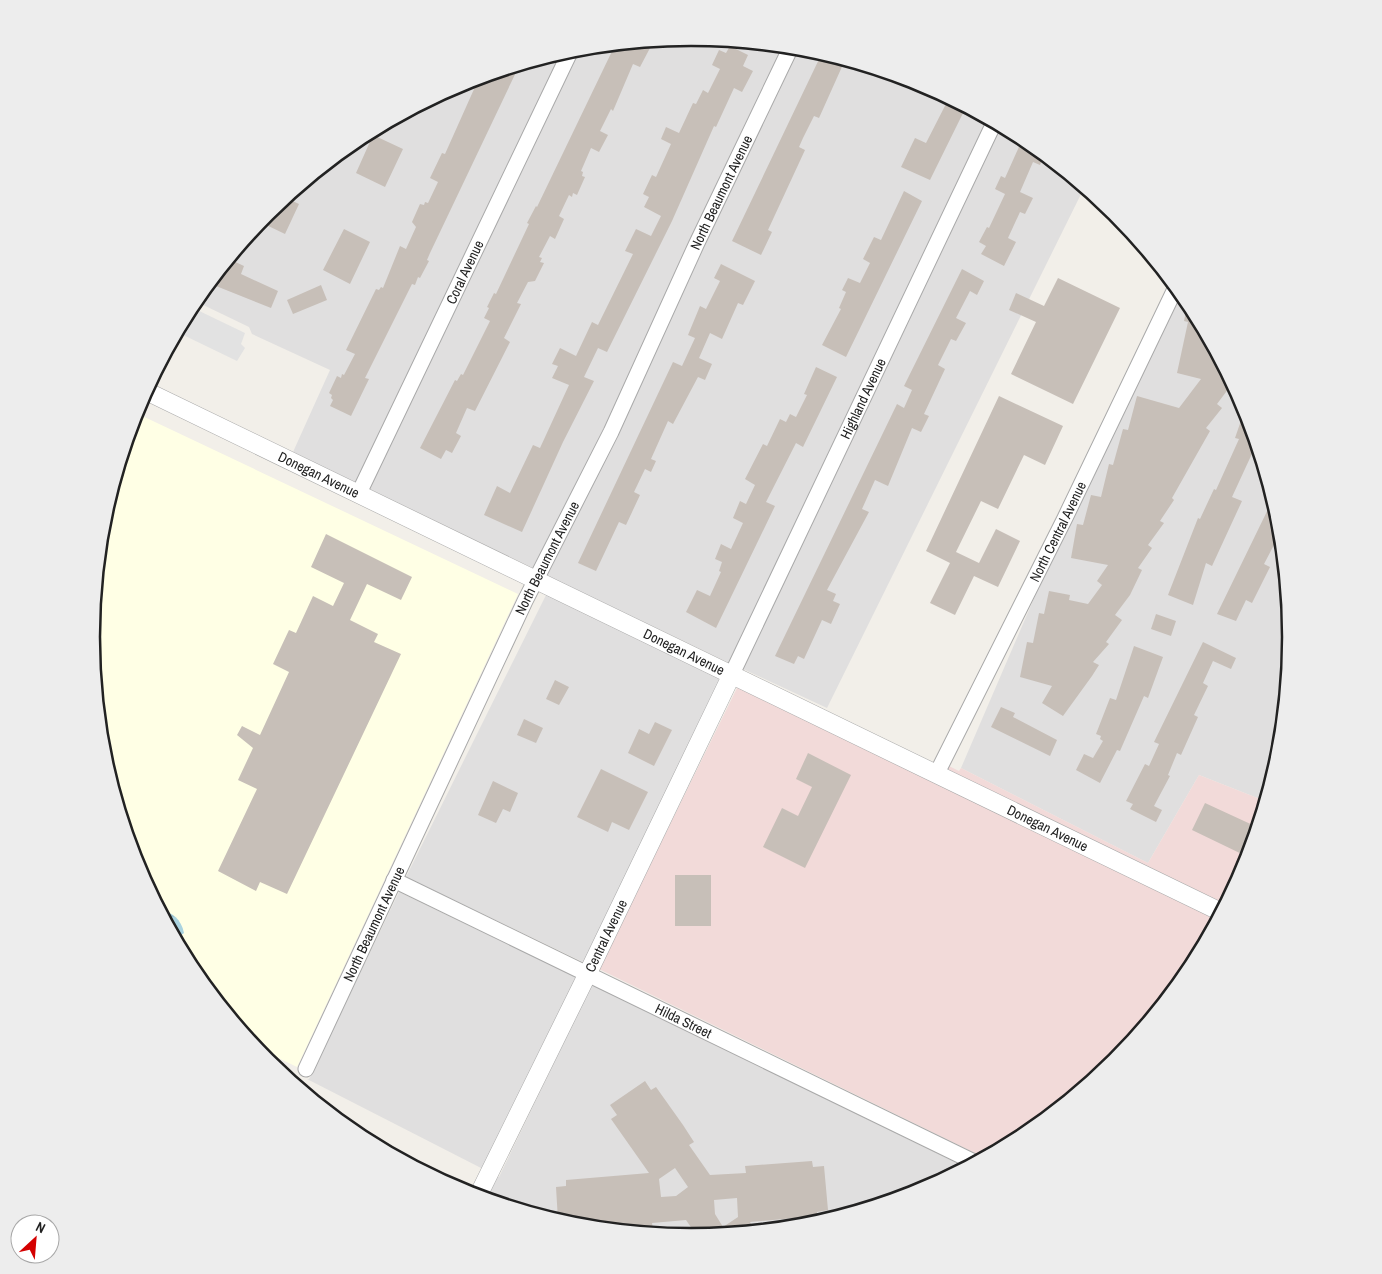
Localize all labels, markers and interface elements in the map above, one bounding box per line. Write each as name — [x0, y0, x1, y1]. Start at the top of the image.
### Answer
street label: North Beaumont Avenue — [686, 132, 756, 253]
street label: Coral Avenue — [442, 237, 488, 307]
street label: Highland Avenue — [836, 355, 890, 442]
street label: Donegan Avenue — [275, 447, 362, 502]
street label: North Central Avenue — [1025, 478, 1090, 585]
street label: North Beaumont Avenue — [511, 498, 583, 618]
street label: Donegan Avenue — [641, 625, 728, 679]
street label: Donegan Avenue — [1004, 801, 1091, 855]
street label: North Beaumont Avenue — [339, 864, 408, 985]
street label: Central Avenue — [581, 897, 631, 975]
street label: Hilda Street — [652, 999, 715, 1042]
north arrow — [10, 1214, 60, 1264]
text: N — [33, 1217, 48, 1237]

